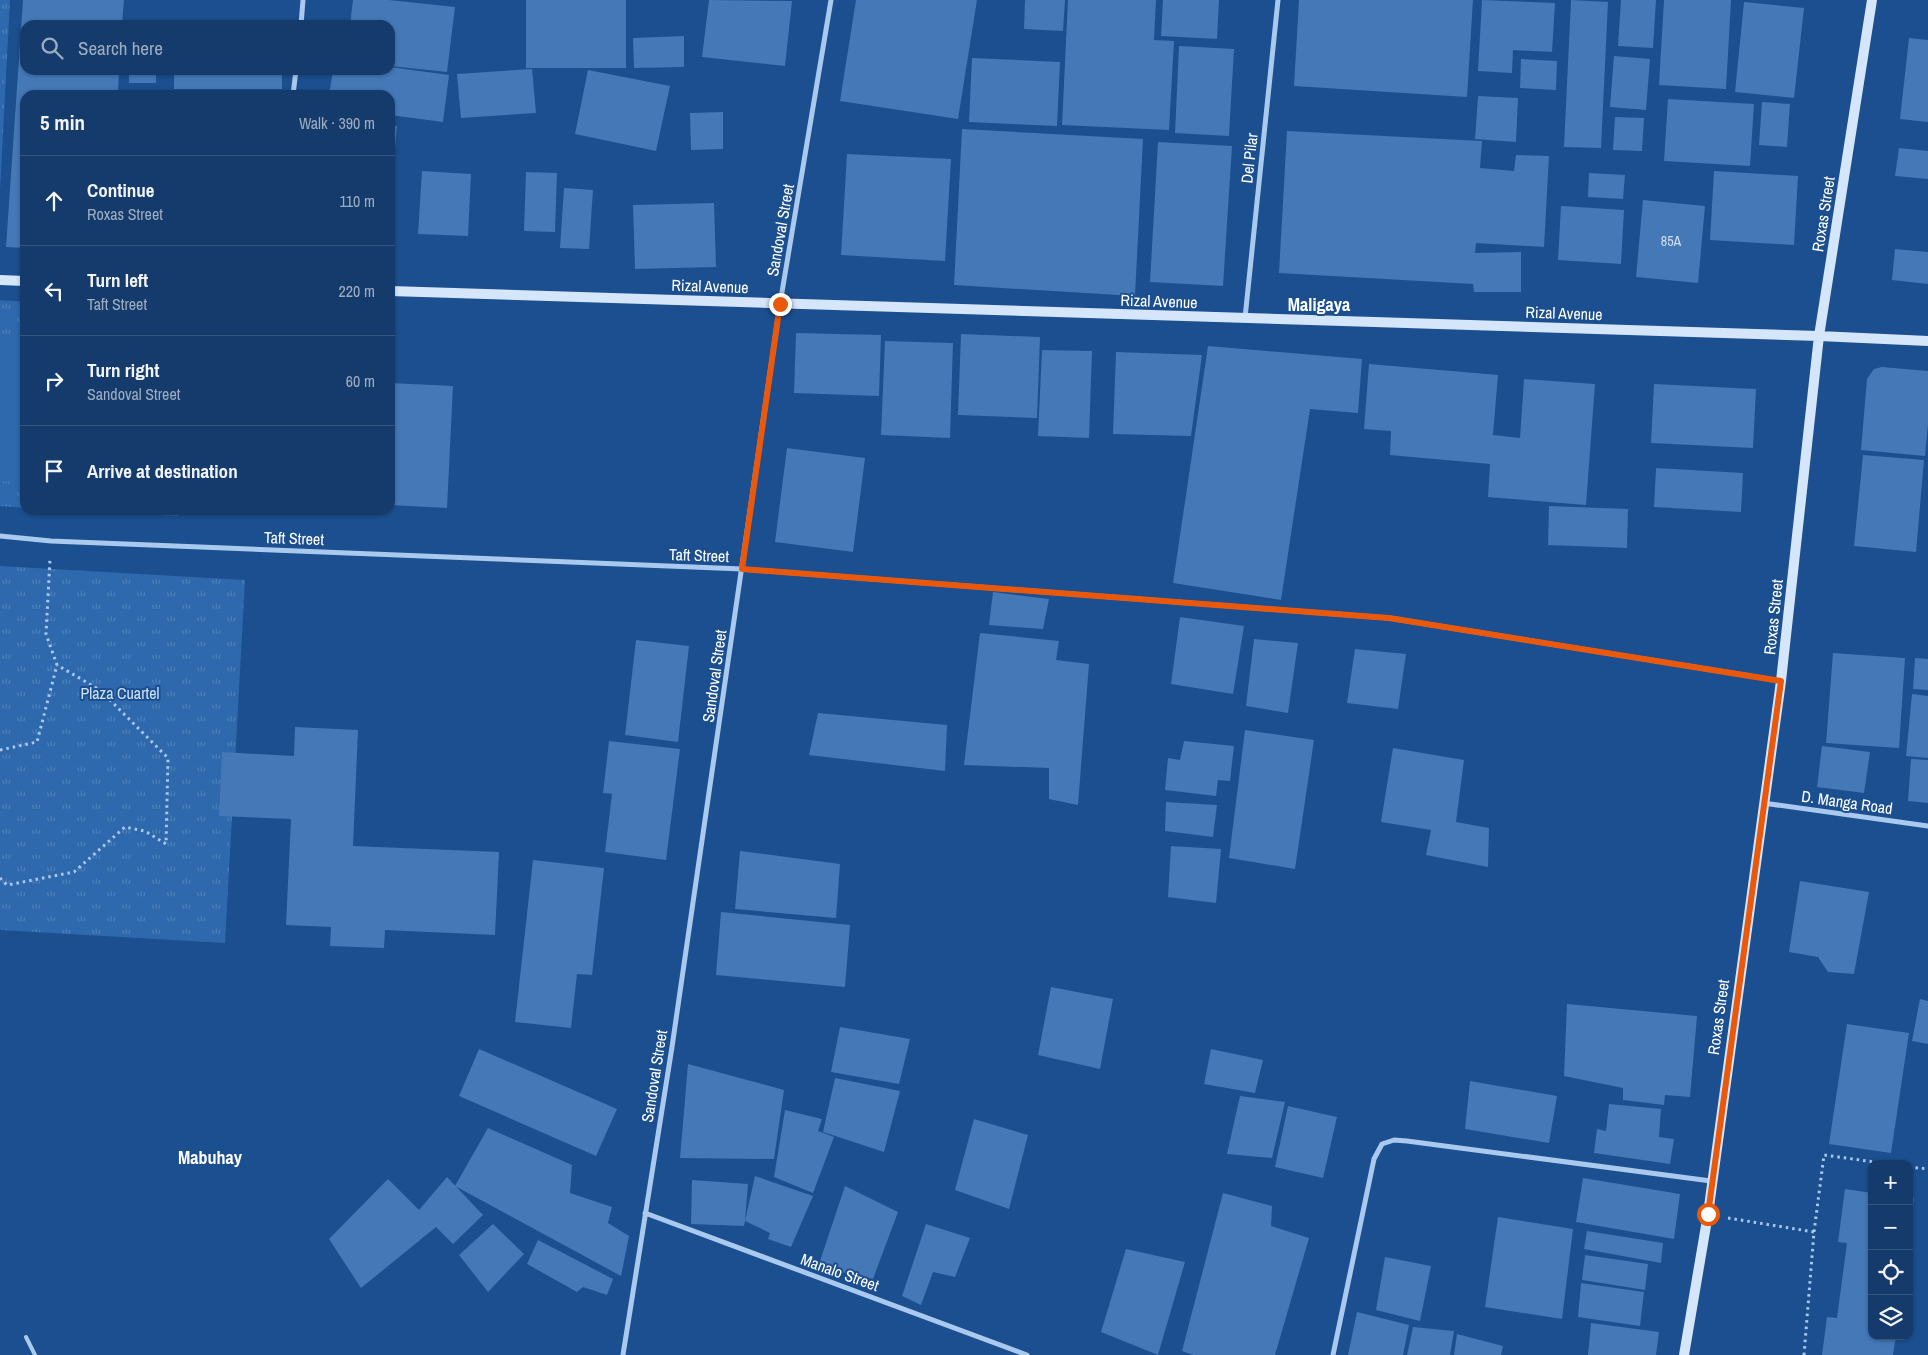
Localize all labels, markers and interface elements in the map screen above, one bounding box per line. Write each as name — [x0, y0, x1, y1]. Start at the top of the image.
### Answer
search box — [20, 20, 395, 75]
icon: search — [38, 34, 66, 62]
text: Search here — [78, 35, 163, 61]
text: 5 min — [40, 108, 85, 137]
text: Walk · 390 m — [299, 112, 375, 134]
street label: Del Pilar — [1235, 131, 1263, 184]
street label: Roxas Street — [1806, 174, 1840, 253]
text: Continue — [87, 177, 155, 203]
street label: Sandoval Street — [761, 182, 799, 278]
icon: ahead — [40, 187, 68, 215]
text: 110 m — [339, 190, 375, 212]
text: Roxas Street — [87, 203, 163, 225]
house number: 85A — [1661, 232, 1682, 250]
text: Turn left — [87, 267, 148, 293]
street label: Rizal Avenue — [671, 274, 749, 298]
icon: left — [40, 277, 68, 305]
text: 220 m — [339, 280, 375, 302]
street label: Rizal Avenue — [1120, 289, 1198, 313]
district label: Maligaya — [1288, 292, 1351, 317]
text: Taft Street — [87, 293, 147, 315]
route end — [769, 293, 792, 316]
street label: Rizal Avenue — [1525, 301, 1603, 325]
text: Turn right — [87, 357, 159, 383]
icon: right — [40, 367, 68, 395]
text: 60 m — [346, 370, 375, 392]
text: Sandoval Street — [87, 383, 180, 405]
icon: arrive — [40, 457, 68, 485]
text: Arrive at destination — [87, 458, 238, 484]
street label: Taft Street — [264, 526, 325, 550]
street label: Taft Street — [669, 543, 730, 567]
street label: Roxas Street — [1758, 578, 1788, 656]
street label: Sandoval Street — [697, 628, 731, 724]
park label: Plaza Cuartel — [81, 682, 159, 704]
street label: D. Manga Road — [1800, 785, 1894, 819]
street label: Roxas Street — [1702, 978, 1734, 1056]
street label: Sandoval Street — [636, 1028, 672, 1124]
district label: Mabuhay — [178, 1145, 243, 1170]
map controls — [1868, 1160, 1913, 1340]
button: + — [1868, 1160, 1913, 1205]
route start — [1697, 1203, 1720, 1226]
button: − — [1868, 1205, 1913, 1250]
street label: Manalo Street — [798, 1248, 882, 1296]
button: locate — [1868, 1250, 1913, 1295]
button: layers — [1868, 1295, 1913, 1340]

